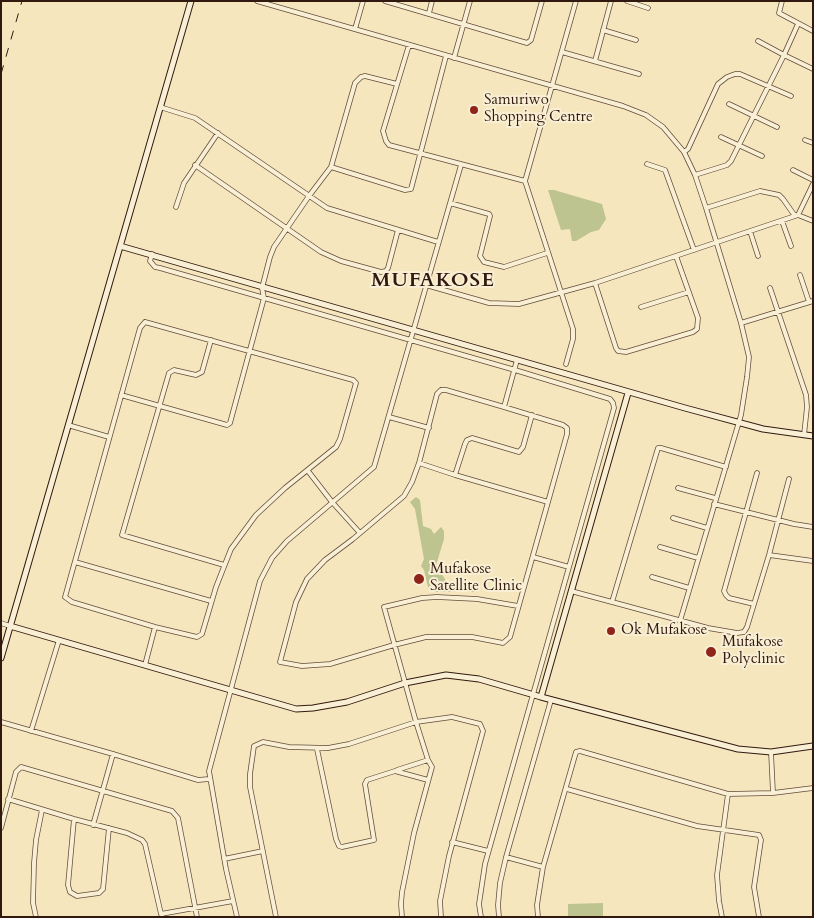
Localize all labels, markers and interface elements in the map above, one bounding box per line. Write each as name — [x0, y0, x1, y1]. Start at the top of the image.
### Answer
place label: Samuriwo Shopping Centre — [484, 92, 593, 127]
marker: Samuriwo Shopping Centre — [468, 104, 480, 116]
district label: MUFAKOSE — [370, 269, 496, 293]
place label: Mufakose Satellite Clinic — [430, 561, 522, 596]
marker: Mufakose Satellite Clinic — [412, 572, 426, 586]
place label: Ok Mufakose — [621, 622, 707, 640]
marker: Ok Mufakose — [605, 625, 617, 637]
place label: Mufakose Polyclinic — [722, 634, 785, 669]
marker: Mufakose Polyclinic — [704, 645, 718, 659]

